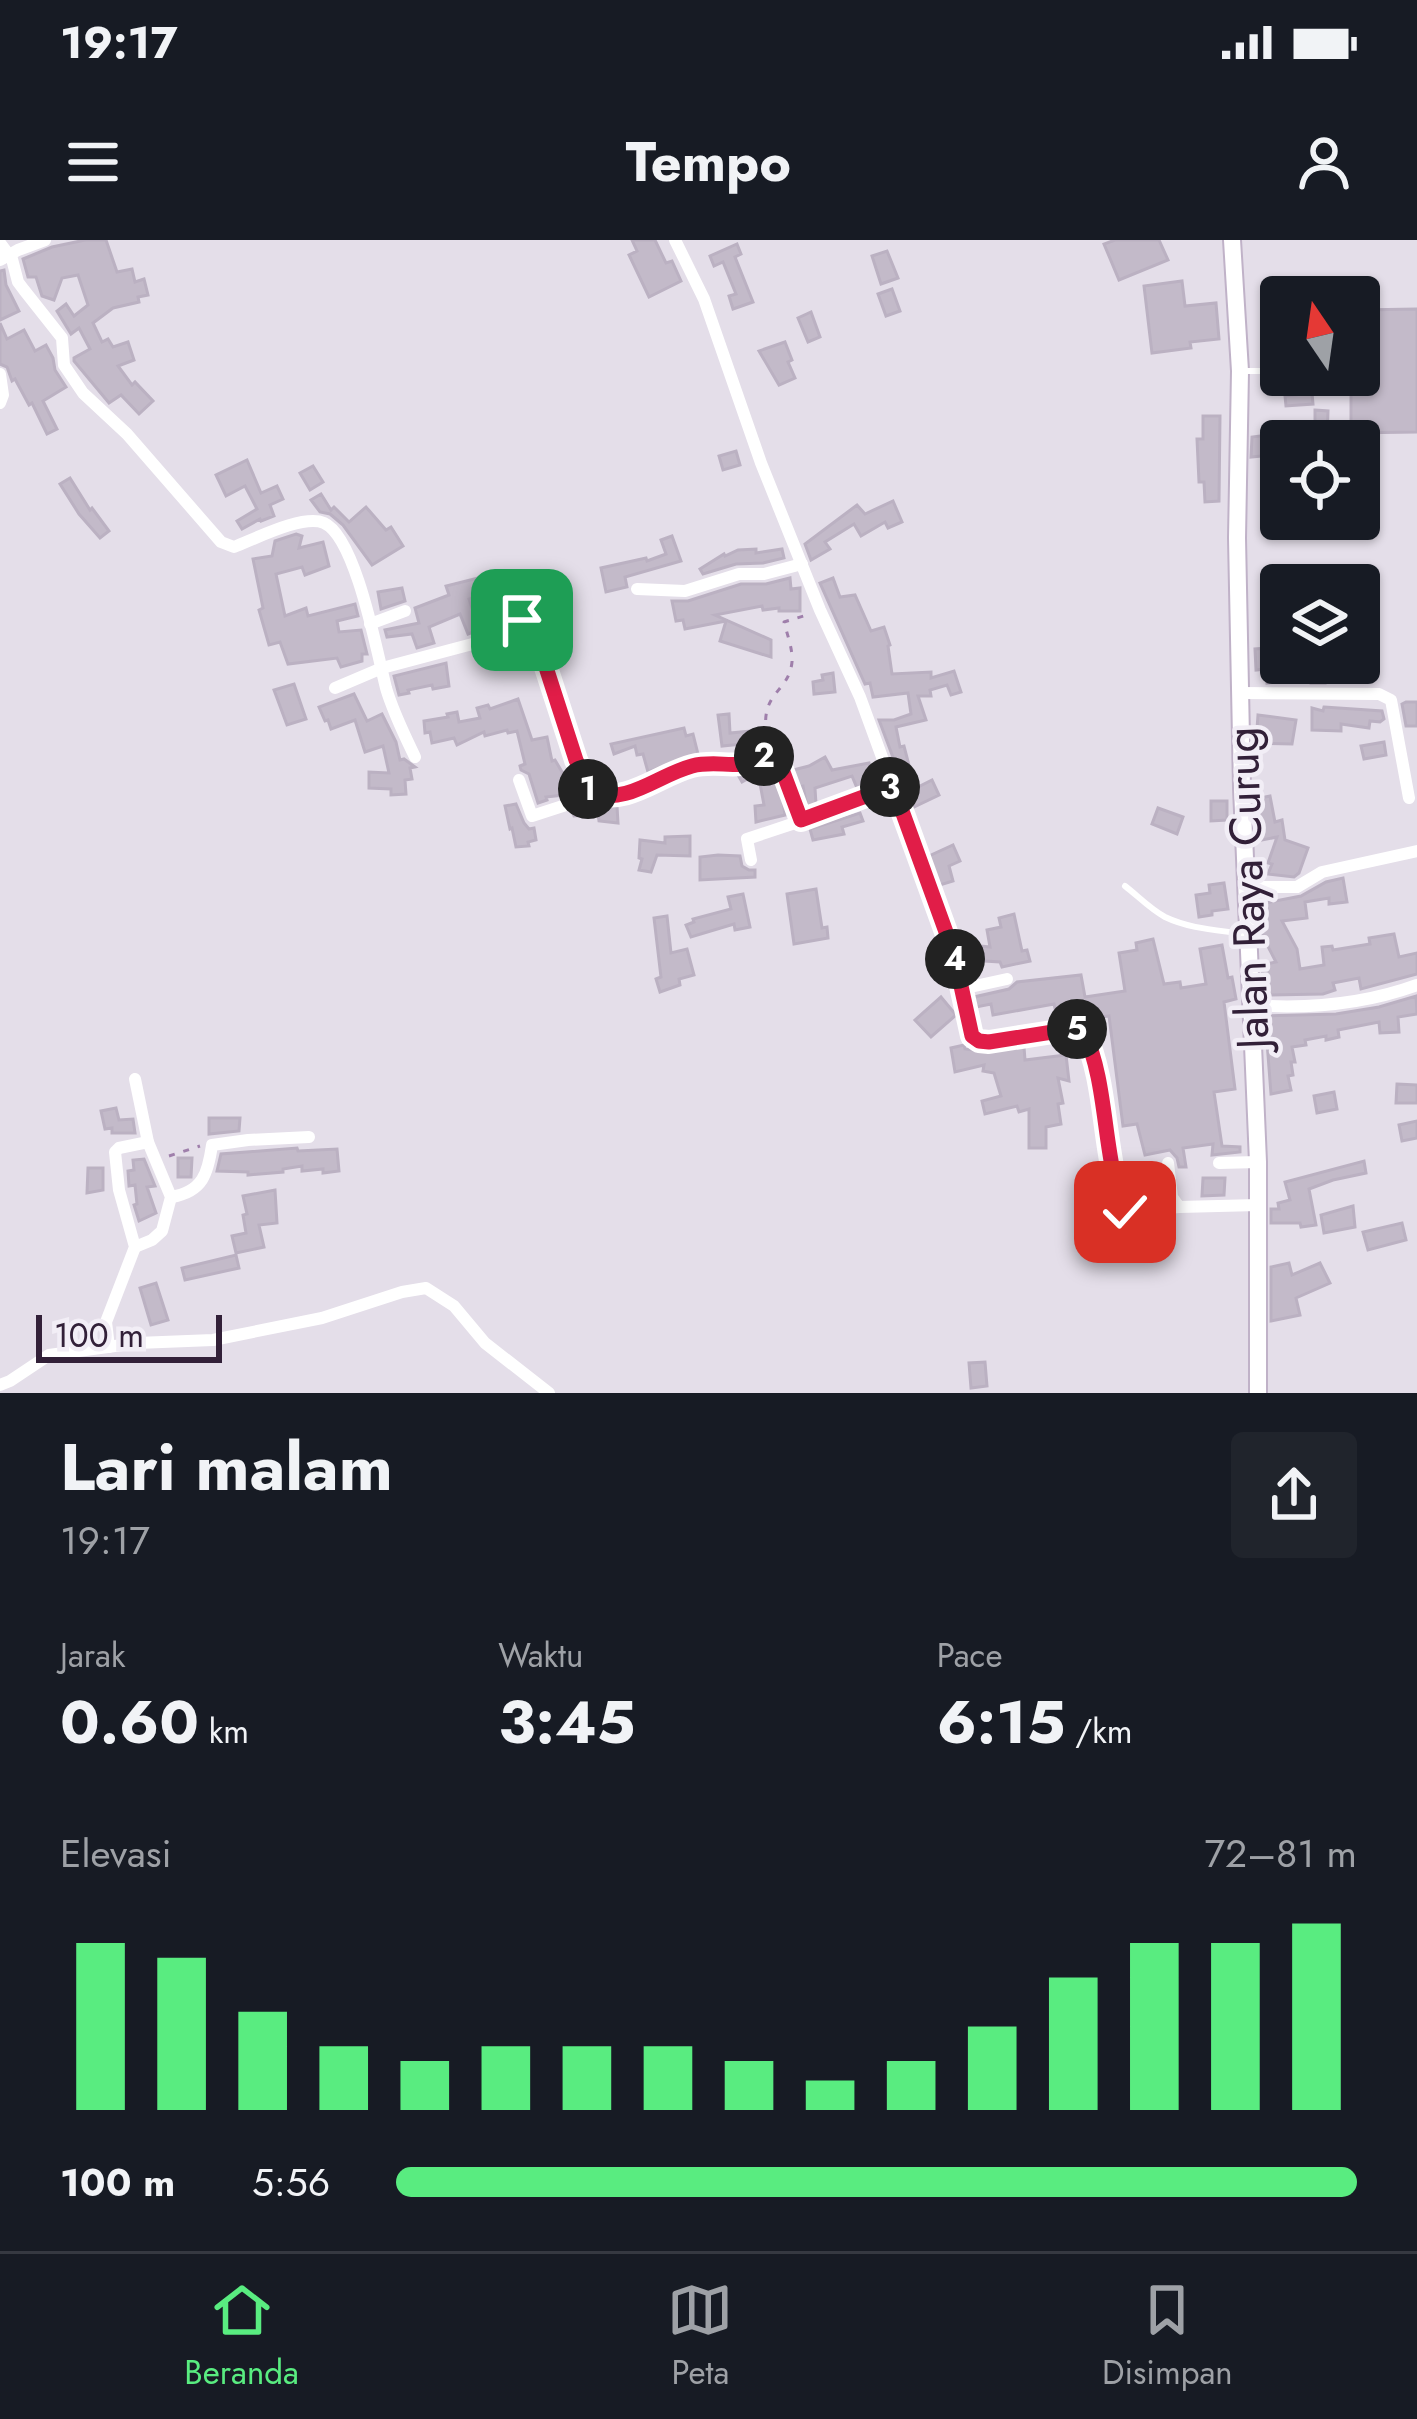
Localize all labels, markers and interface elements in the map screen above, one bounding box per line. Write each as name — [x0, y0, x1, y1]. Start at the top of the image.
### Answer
text: 19:17 — [60, 10, 178, 75]
text: Tempo — [626, 123, 791, 201]
icon: menu — [60, 129, 126, 195]
icon: person — [1291, 129, 1357, 195]
north arrow — [1260, 276, 1380, 396]
map controls — [1260, 276, 1380, 684]
button: locate — [1260, 420, 1380, 540]
button: layers — [1260, 564, 1380, 684]
pin — [471, 569, 573, 671]
icon: arrive — [489, 587, 555, 653]
pin: 2 — [734, 726, 794, 786]
street label: Jalan Raya Curug — [1209, 726, 1286, 1055]
text: 2 — [753, 732, 775, 779]
pin: 3 — [860, 757, 920, 817]
pin: 1 — [558, 759, 618, 819]
text: 3 — [880, 763, 900, 810]
text: 1 — [580, 765, 596, 812]
pin: 4 — [925, 929, 985, 989]
text: 4 — [943, 935, 967, 982]
pin: 5 — [1047, 999, 1107, 1059]
text: 5 — [1066, 1005, 1088, 1052]
pin — [1074, 1161, 1176, 1263]
icon: check — [1092, 1179, 1158, 1245]
scale bar — [36, 1309, 222, 1362]
text: 100 m — [54, 1312, 144, 1359]
text: Lari malam — [60, 1419, 393, 1515]
button: share — [1231, 1432, 1357, 1558]
text: 19:17 — [60, 1512, 150, 1569]
text: Jarak — [60, 1632, 126, 1679]
text: Waktu — [498, 1632, 583, 1679]
text: Pace — [937, 1632, 1002, 1679]
text: 0.60 — [60, 1679, 199, 1766]
text: 3:45 — [498, 1679, 636, 1766]
text: 6:15 — [937, 1679, 1065, 1766]
text: km — [199, 1708, 249, 1755]
text: /km — [1065, 1708, 1133, 1755]
text: Elevasi — [60, 1825, 172, 1882]
text: 72–81 m — [1205, 1825, 1357, 1882]
text: 100 m — [60, 2154, 175, 2211]
text: 5:56 — [252, 2154, 330, 2211]
tab: Beranda — [184, 2277, 299, 2396]
tab: Peta — [667, 2277, 733, 2396]
tab: Disimpan — [1102, 2277, 1233, 2396]

